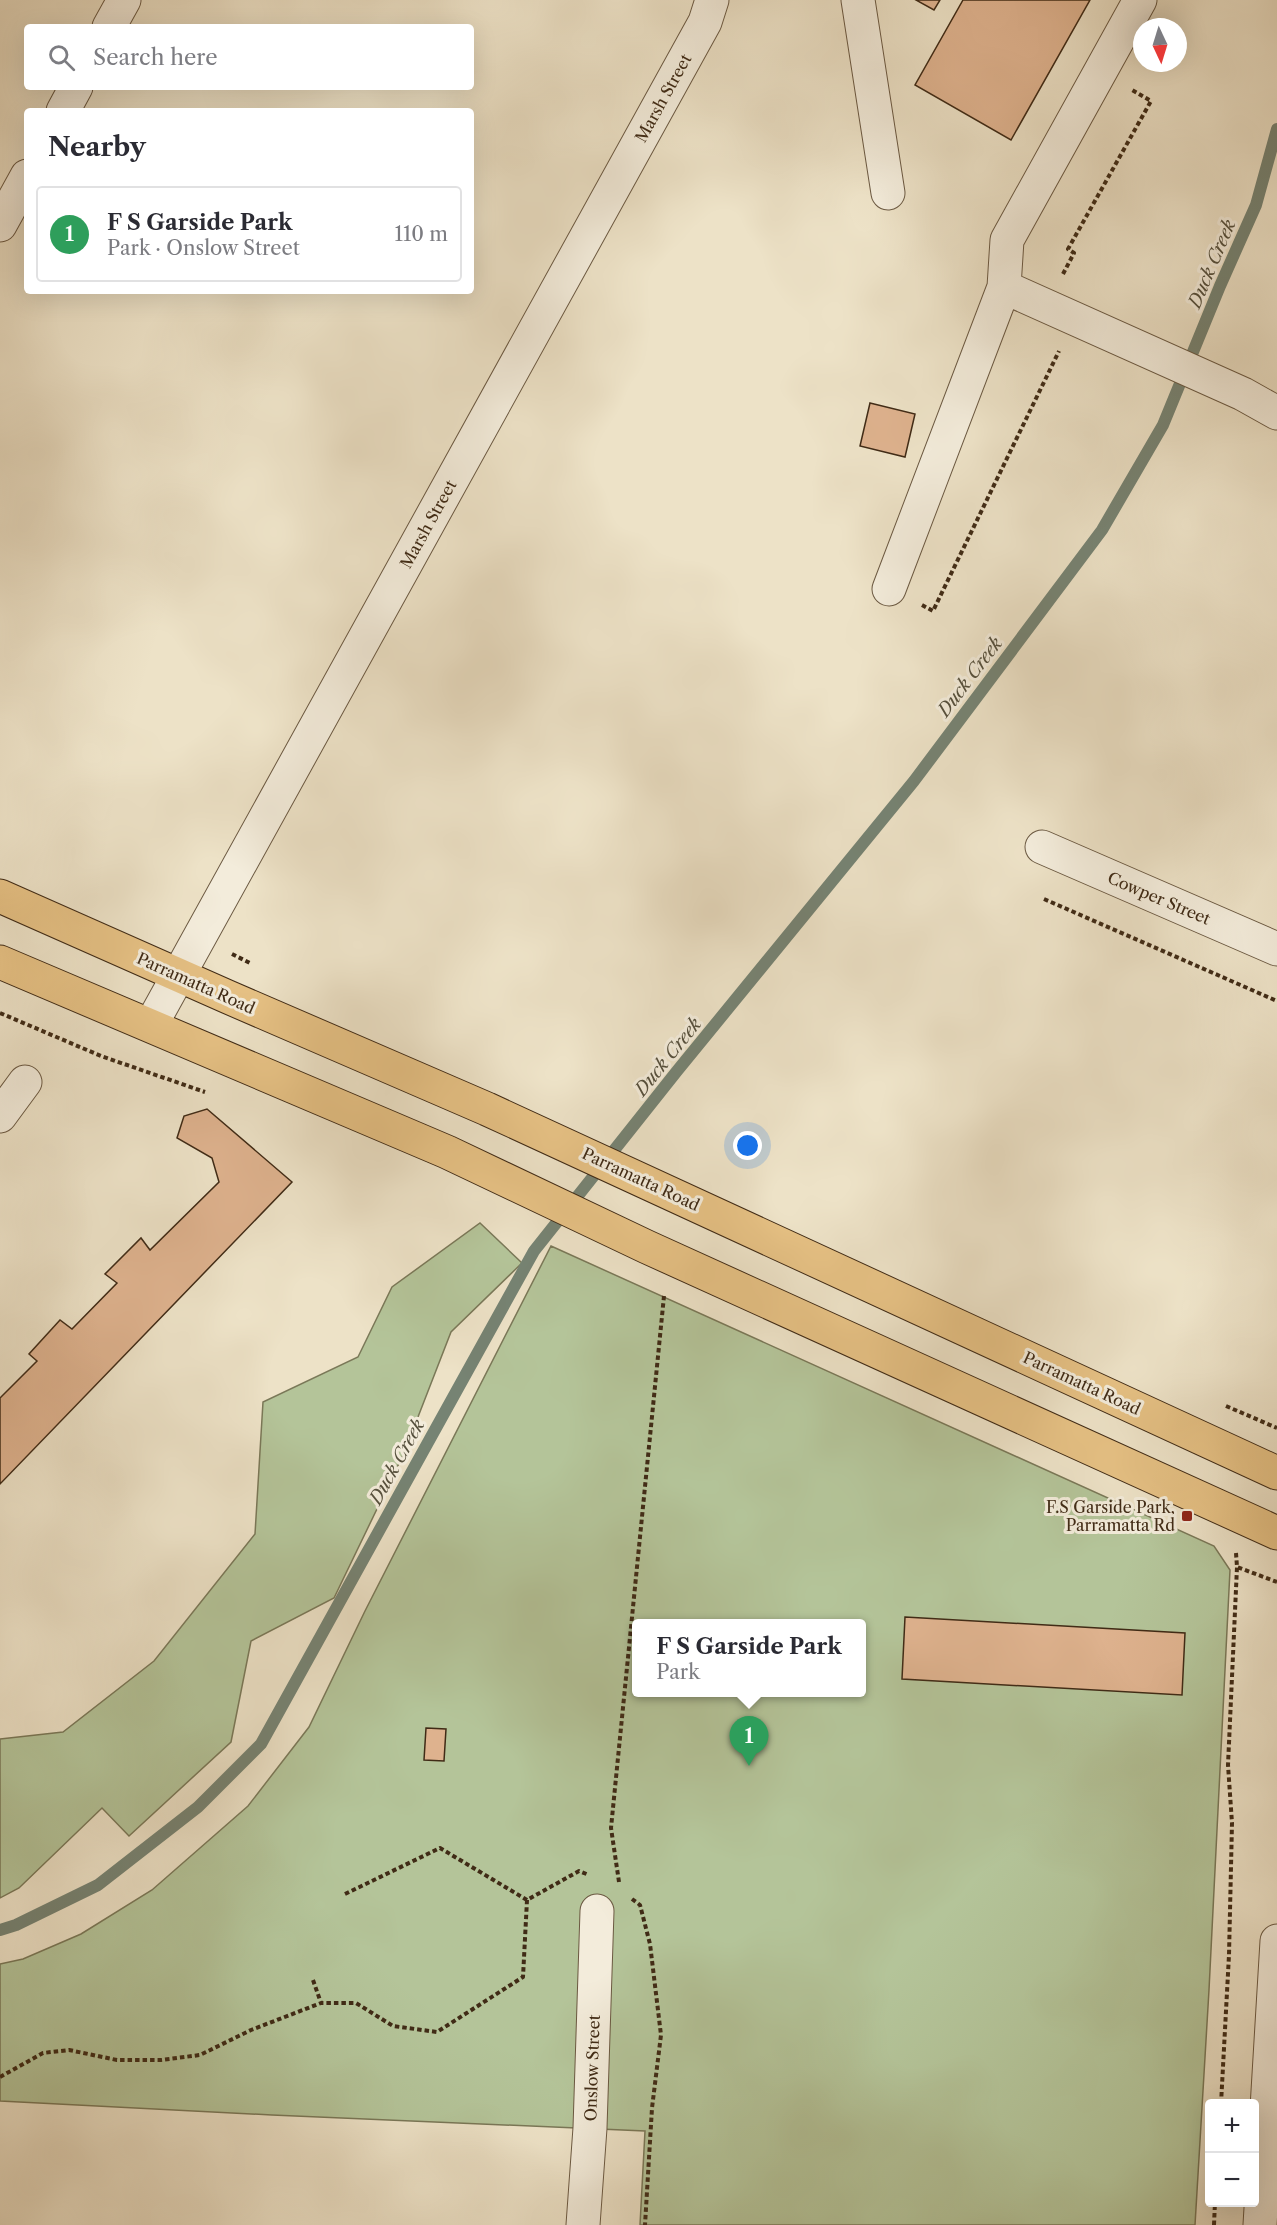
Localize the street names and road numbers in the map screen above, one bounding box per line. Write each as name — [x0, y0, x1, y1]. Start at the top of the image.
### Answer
street label: Marsh Street — [631, 50, 696, 146]
street label: Marsh Street — [396, 476, 461, 572]
street label: Cowper Street — [1105, 867, 1214, 929]
street label: Parramatta Road — [134, 948, 258, 1018]
street label: Parramatta Road — [579, 1143, 703, 1215]
street label: Parramatta Road — [1020, 1347, 1144, 1419]
street label: Onslow Street — [580, 2014, 604, 2122]

